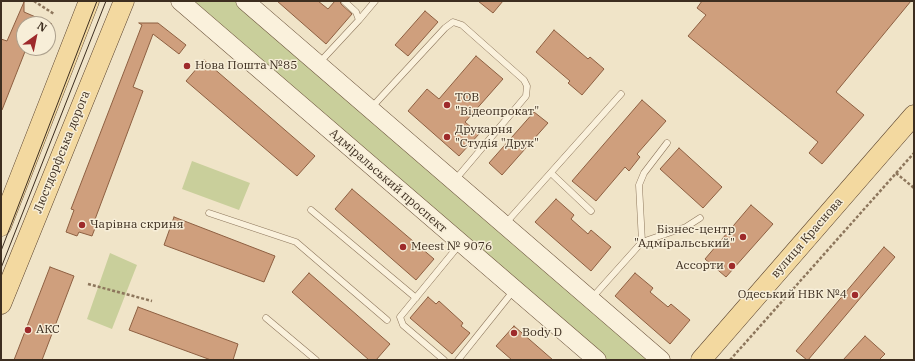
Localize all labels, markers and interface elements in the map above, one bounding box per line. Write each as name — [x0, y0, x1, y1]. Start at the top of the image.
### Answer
north arrow — [16, 16, 56, 56]
text: N — [35, 19, 49, 35]
place label: Нова Пошта №85 — [195, 59, 297, 73]
marker: Нова Пошта №85 — [182, 61, 192, 71]
street label: Люстдорфська дорога — [31, 89, 93, 215]
place label: ТОВ "Відеопрокат" — [455, 91, 539, 119]
marker: ТОВ "Відеопрокат" — [442, 100, 452, 110]
place label: Друкарня "Студія "Друк" — [455, 123, 539, 151]
street label: Адміральський проспект — [326, 126, 450, 236]
marker: Друкарня "Студія "Друк" — [442, 132, 452, 142]
street label: вулиця Краснова — [768, 195, 846, 281]
place label: Чарівна скриня — [90, 218, 184, 232]
marker: Чарівна скриня — [77, 220, 87, 230]
place label: Бізнес-центр "Адміральський" — [634, 223, 735, 251]
marker: Бізнес-центр "Адміральський" — [738, 232, 748, 242]
place label: Meest № 9076 — [411, 240, 492, 254]
marker: Meest № 9076 — [398, 242, 408, 252]
place label: Ассорти — [675, 259, 724, 273]
marker: Ассорти — [727, 261, 737, 271]
place label: Одеський НВК №4 — [738, 288, 847, 302]
marker: Одеський НВК №4 — [850, 290, 860, 300]
place label: АКС — [36, 323, 60, 337]
marker: АКС — [23, 325, 33, 335]
place label: Body D — [522, 326, 562, 340]
marker: Body D — [509, 328, 519, 338]

